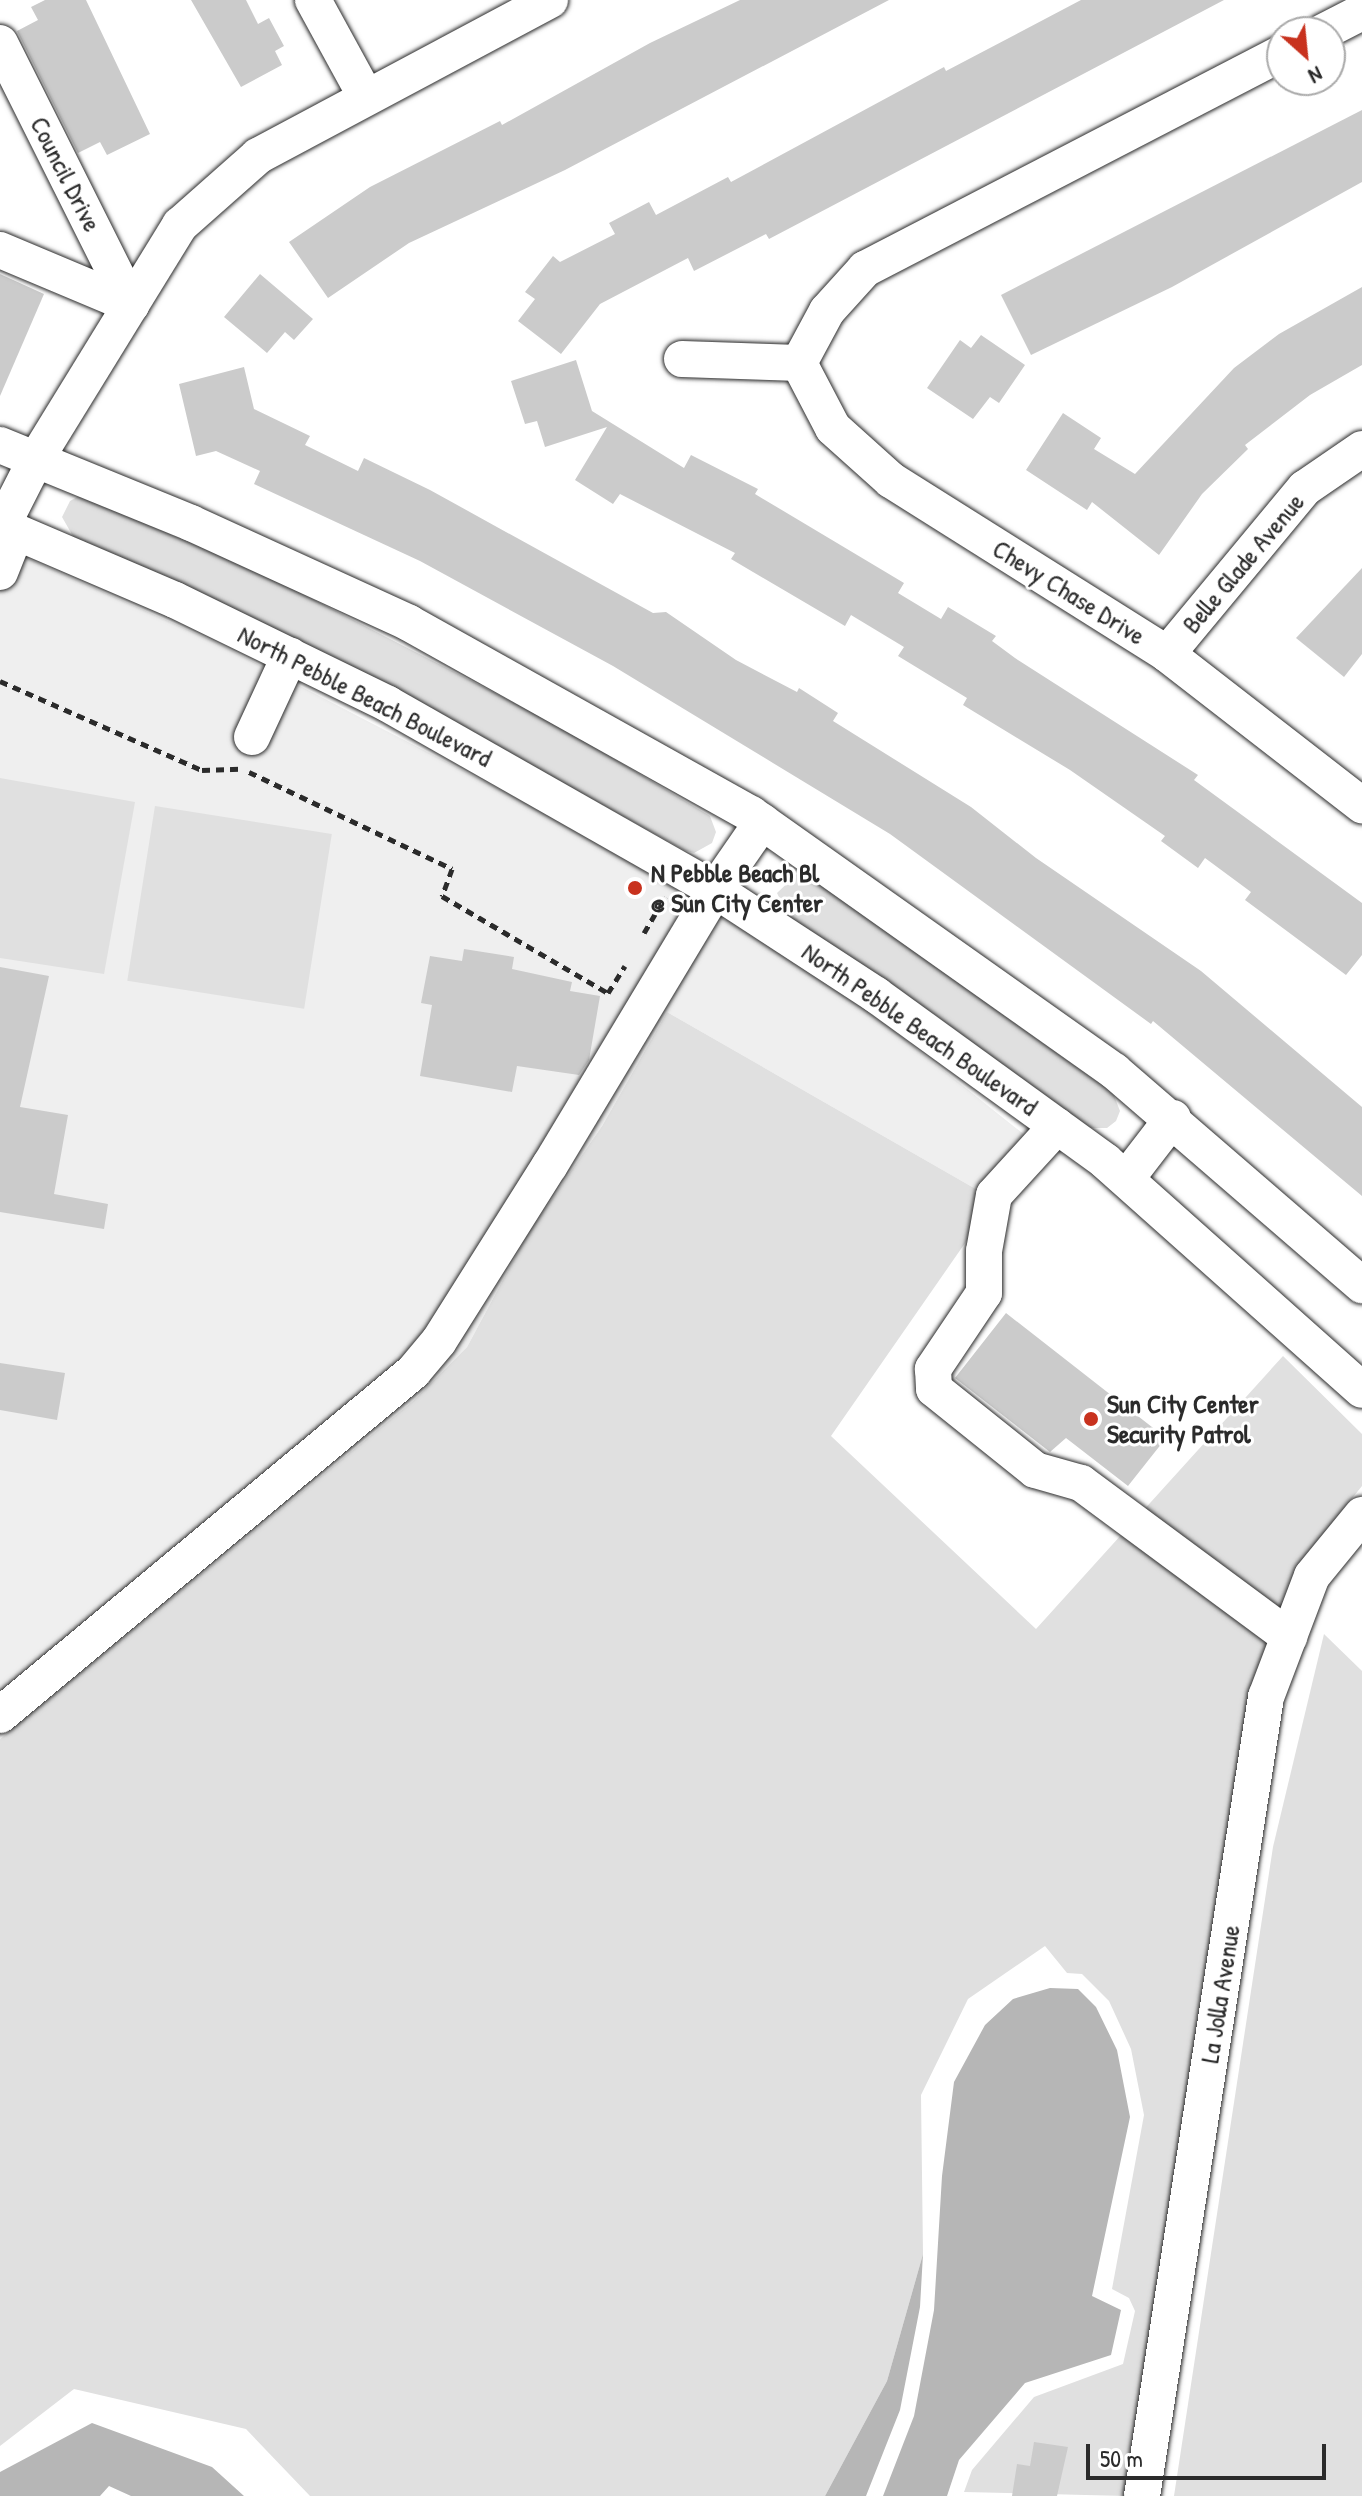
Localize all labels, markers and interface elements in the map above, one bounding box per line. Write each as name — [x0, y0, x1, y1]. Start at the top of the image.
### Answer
north arrow — [1266, 16, 1346, 96]
text: N — [1304, 60, 1328, 92]
street label: Council Drive — [24, 111, 108, 237]
street label: Belle Glade Avenue — [1175, 487, 1311, 639]
street label: Chevy Chase Drive — [987, 533, 1151, 651]
street label: North Pebble Beach Boulevard — [233, 618, 497, 774]
place label: N Pebble Beach Bl @ Sun City Center — [651, 857, 823, 918]
marker: N Pebble Beach Bl @ Sun City Center — [626, 879, 644, 897]
street label: North Pebble Beach Boulevard — [796, 936, 1044, 1122]
place label: Sun City Center Security Patrol — [1107, 1388, 1259, 1450]
marker: Sun City Center Security Patrol — [1082, 1410, 1100, 1428]
street label: La Jolla Avenue — [1194, 1923, 1246, 2065]
scale bar — [1090, 2428, 1330, 2478]
text: 50 m — [1100, 2442, 1143, 2474]

